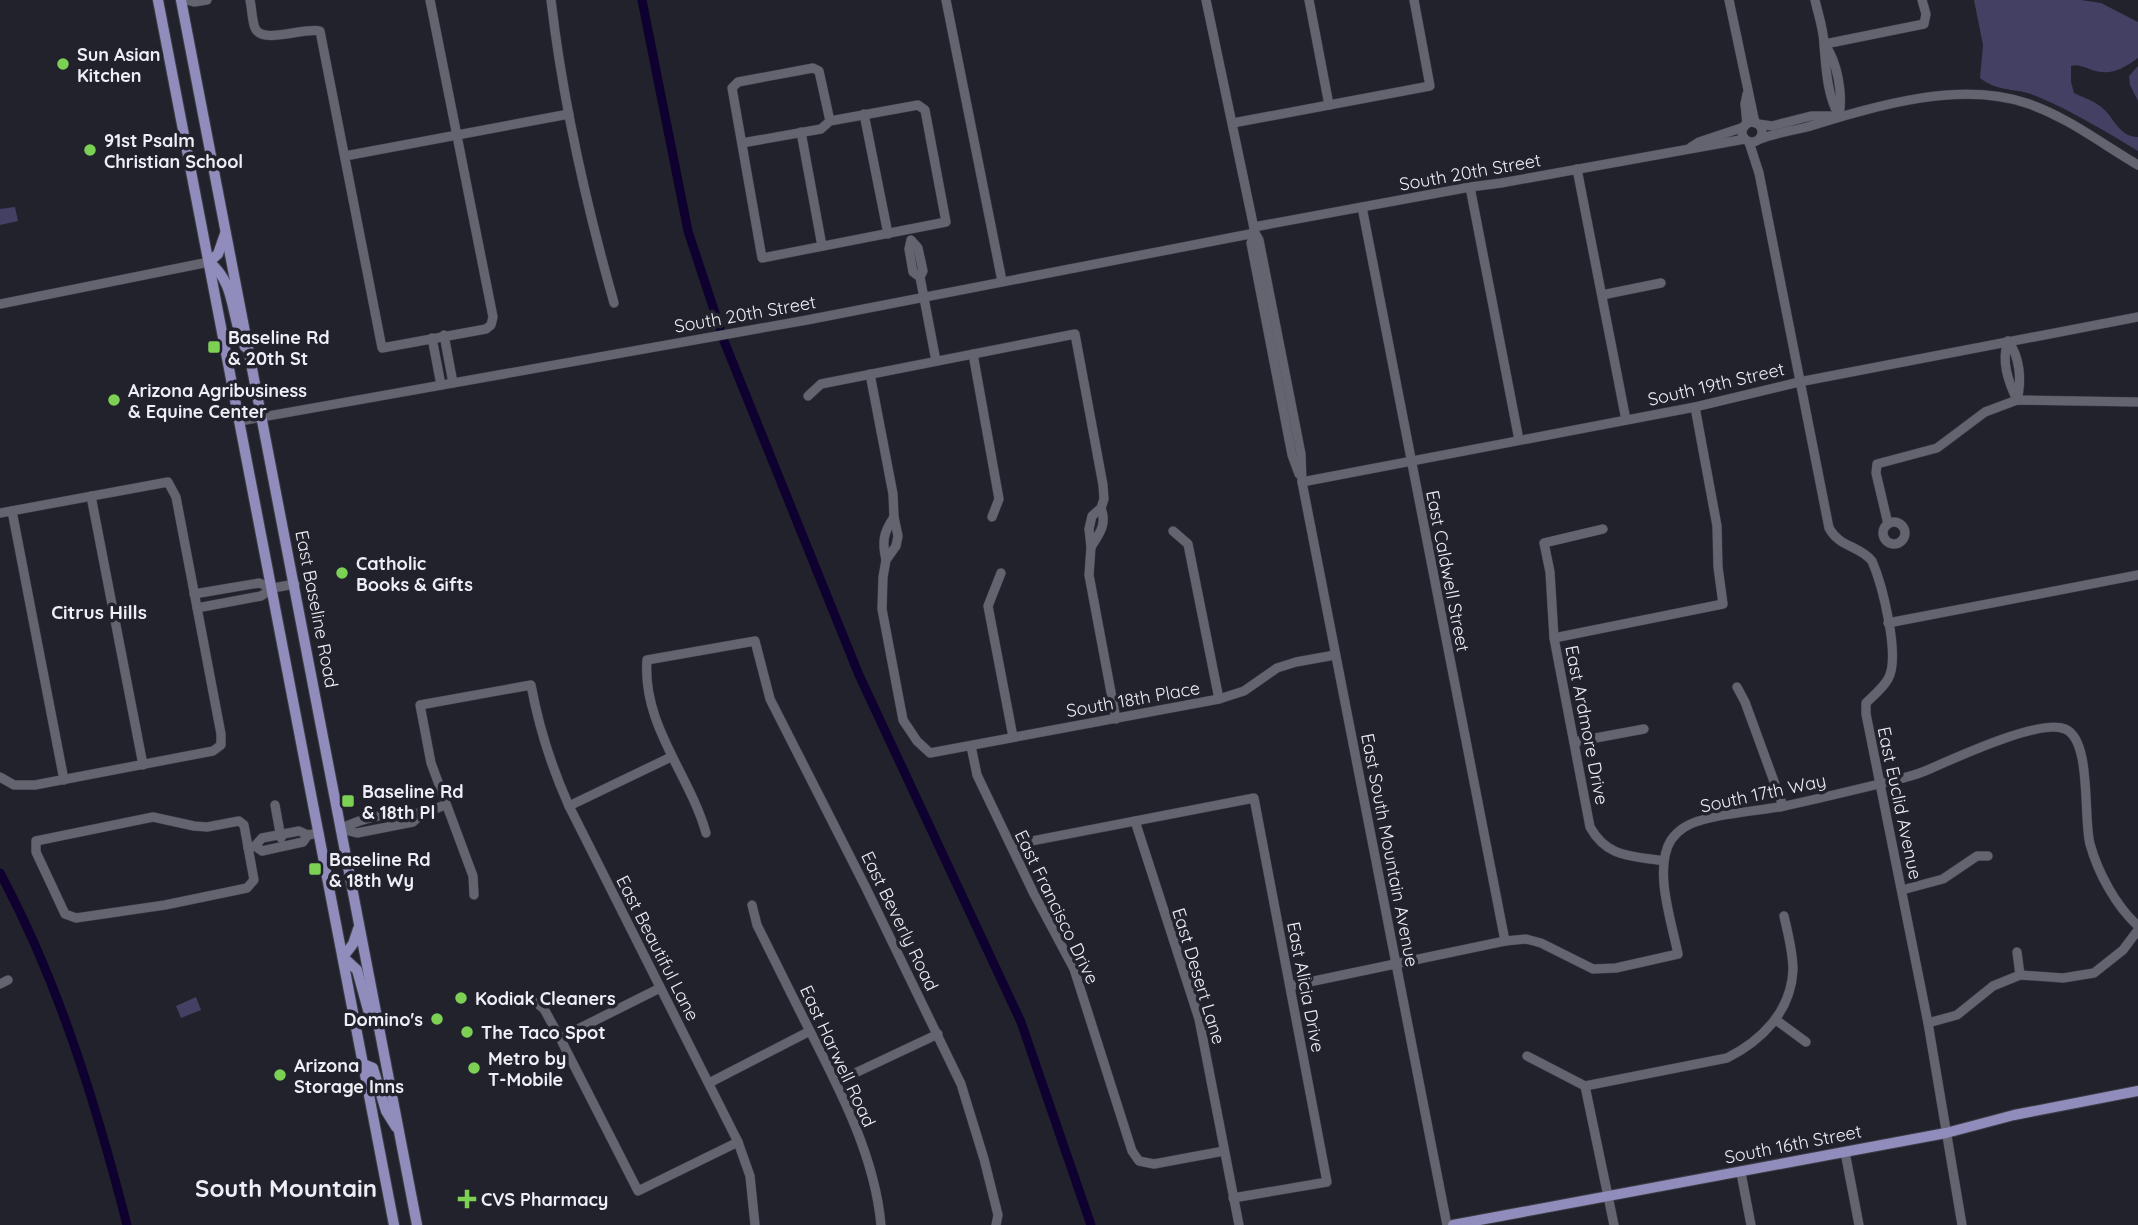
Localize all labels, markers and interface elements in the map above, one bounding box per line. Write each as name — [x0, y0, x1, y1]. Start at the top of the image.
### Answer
place label: Sun Asian Kitchen — [77, 43, 161, 87]
marker: Sun Asian Kitchen — [55, 56, 71, 72]
place label: 91st Psalm Christian School — [104, 129, 243, 173]
marker: 91st Psalm Christian School — [82, 142, 98, 158]
street label: South 20th Street — [1397, 148, 1543, 196]
street label: South 20th Street — [672, 290, 818, 338]
place label: Baseline Rd & 20th St — [228, 326, 329, 370]
marker: Baseline Rd & 20th St — [206, 339, 222, 355]
street label: South 19th Street — [1645, 357, 1787, 411]
place label: Arizona Agribusiness & Equine Center — [128, 379, 307, 423]
marker: Arizona Agribusiness & Equine Center — [106, 392, 122, 408]
street label: East Caldwell Street — [1421, 488, 1475, 654]
street label: East Baseline Road — [290, 528, 344, 690]
place label: Catholic Books & Gifts — [356, 552, 473, 596]
marker: Catholic Books & Gifts — [334, 565, 350, 581]
district label: Citrus Hills — [51, 600, 147, 624]
street label: East Ardmore Drive — [1560, 643, 1614, 807]
street label: South 18th Place — [1064, 676, 1202, 722]
street label: East Euclid Avenue — [1873, 725, 1927, 881]
street label: East South Mountain Avenue — [1356, 731, 1424, 969]
street label: South 17th Way — [1698, 768, 1828, 818]
place label: Baseline Rd & 18th Pl — [362, 780, 463, 824]
marker: Baseline Rd & 18th Pl — [340, 793, 356, 809]
street label: East Francisco Drive — [1010, 826, 1104, 988]
street label: East Beverly Road — [856, 847, 944, 995]
place label: Baseline Rd & 18th Wy — [329, 848, 430, 892]
marker: Baseline Rd & 18th Wy — [307, 861, 323, 877]
street label: East Beautiful Lane — [611, 871, 705, 1025]
street label: East Desert Lane — [1167, 905, 1231, 1047]
street label: East Alicia Drive — [1282, 920, 1330, 1054]
street label: East Harwell Road — [795, 981, 881, 1131]
place label: Kodiak Cleaners — [475, 987, 616, 1010]
marker: Kodiak Cleaners — [453, 990, 469, 1006]
place label: Domino's — [343, 1008, 423, 1031]
marker: Domino's — [429, 1011, 445, 1027]
place label: The Taco Spot — [481, 1021, 606, 1044]
marker: The Taco Spot — [459, 1024, 475, 1040]
place label: Metro by T-Mobile — [488, 1047, 566, 1091]
place label: Arizona Storage Inns — [294, 1054, 404, 1098]
marker: Metro by T-Mobile — [466, 1060, 482, 1076]
marker: Arizona Storage Inns — [272, 1067, 288, 1083]
street label: South 16th Street — [1722, 1119, 1864, 1169]
district label: South Mountain — [195, 1173, 377, 1203]
place label: CVS Pharmacy — [481, 1188, 608, 1211]
marker: CVS Pharmacy — [459, 1191, 475, 1207]

